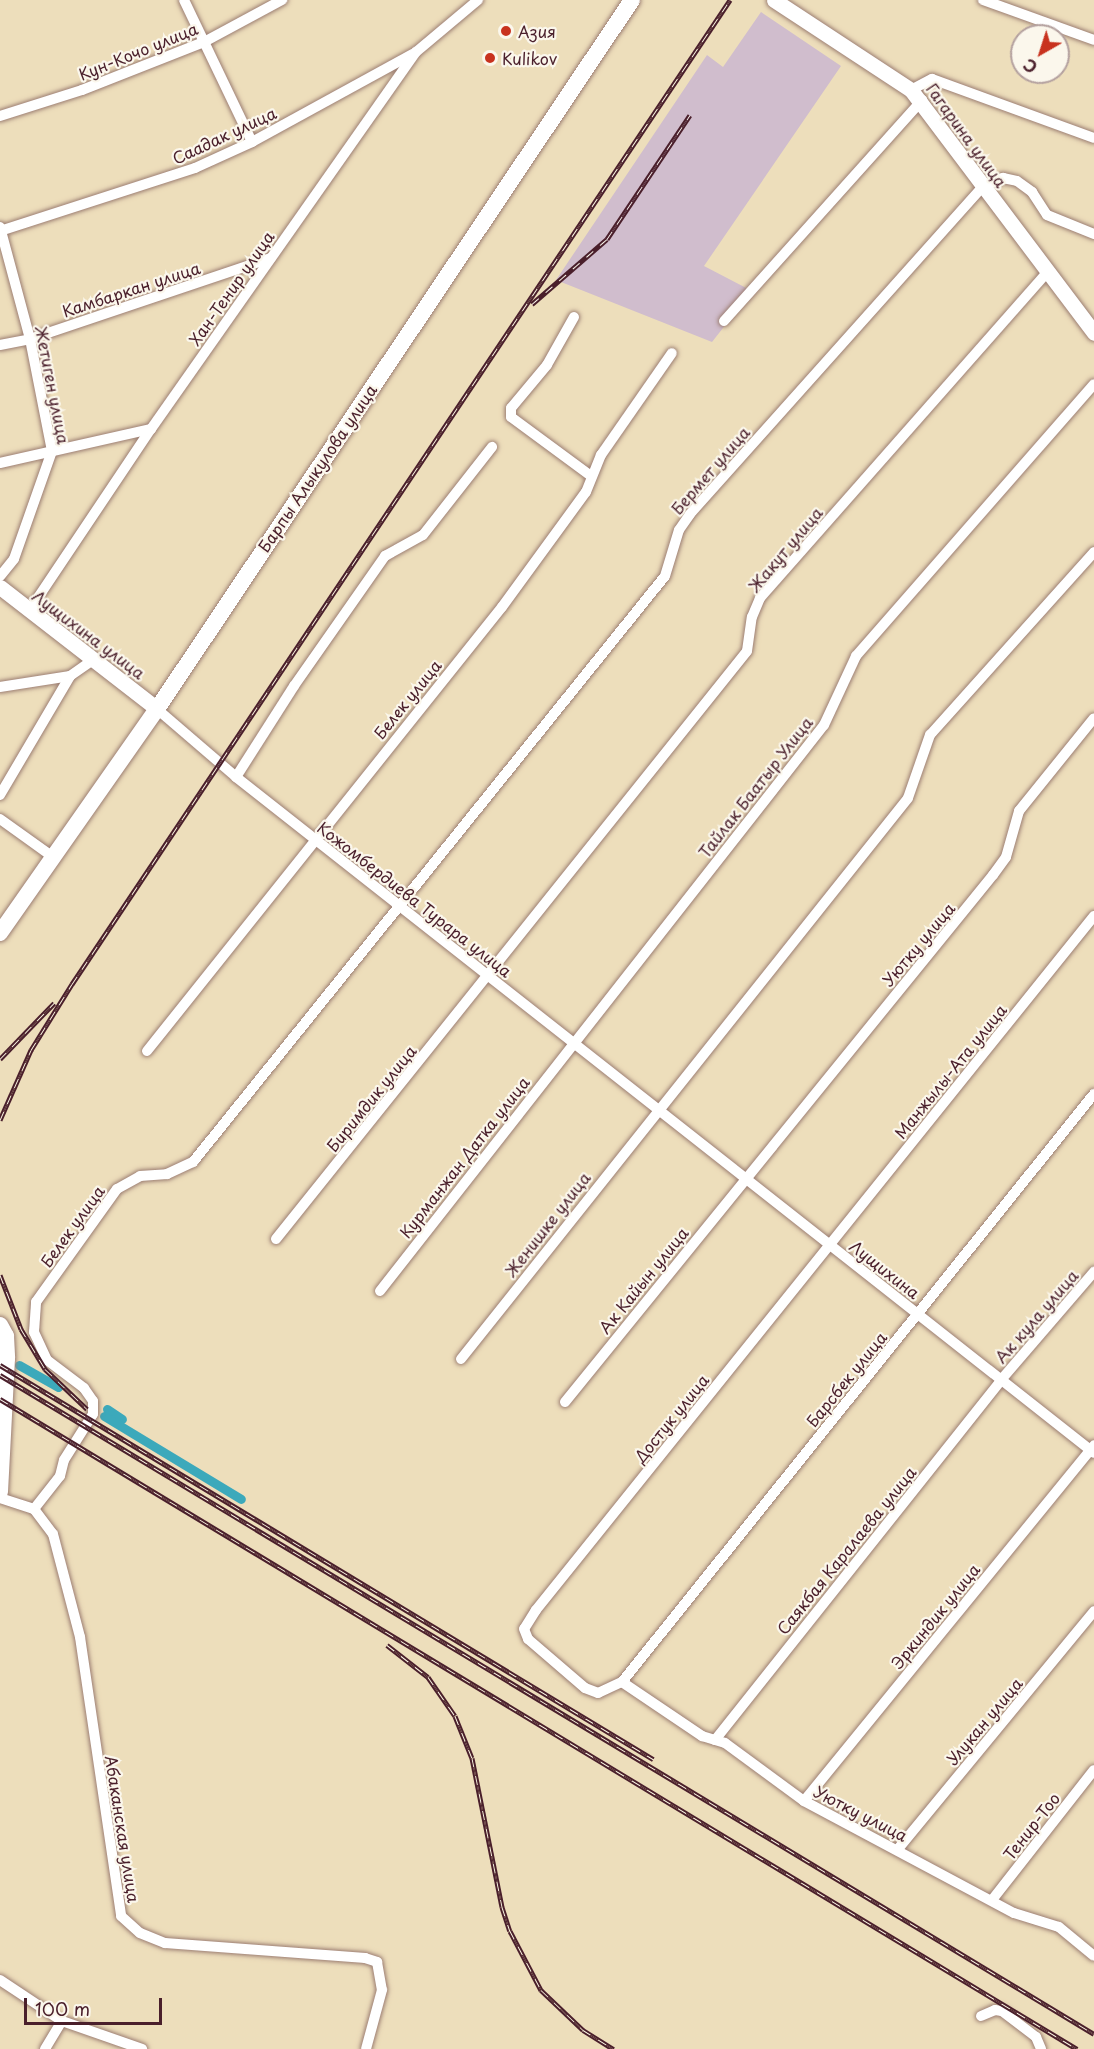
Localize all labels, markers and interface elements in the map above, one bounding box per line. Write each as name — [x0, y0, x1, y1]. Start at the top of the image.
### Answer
street label: Кун-Кочо улица — [75, 18, 201, 84]
place label: Азия — [518, 21, 556, 41]
marker: Азия — [499, 24, 513, 38]
north arrow — [1010, 24, 1070, 84]
place label: Kulikov — [502, 48, 557, 68]
marker: Kulikov — [483, 51, 497, 65]
text: С — [1018, 53, 1042, 80]
street label: Гагарина улица — [922, 79, 1012, 191]
street label: Саадак улица — [169, 102, 279, 168]
street label: Хан-Тенир улица — [184, 227, 278, 349]
street label: Камбаркан улица — [59, 258, 203, 320]
street label: Жетиген улица — [32, 324, 74, 446]
street label: Барпы Алыкулова улица — [253, 380, 381, 556]
street label: Бермет улица — [666, 422, 754, 518]
street label: Жакут улица — [744, 502, 826, 596]
street label: Лущихина улица — [29, 585, 149, 683]
street label: Белек улица — [369, 655, 445, 743]
street label: Тайлак Баатыр Улица — [694, 713, 816, 861]
street label: Кожомбердиева Турара улица — [314, 817, 516, 981]
street label: Уютку улица — [877, 898, 959, 990]
street label: Манжылы-Ата улица — [890, 1000, 1010, 1142]
street label: Биримдик улица — [322, 1041, 420, 1155]
street label: Курманжан Датка улица — [394, 1071, 534, 1243]
street label: Женишке улица — [500, 1168, 594, 1280]
street label: Белек улица — [35, 1181, 109, 1271]
street label: Ак Кайын улица — [594, 1223, 692, 1337]
street label: Лущихина — [846, 1236, 924, 1302]
street label: Ак кула улица — [990, 1265, 1082, 1367]
street label: Барсбек улица — [801, 1327, 891, 1431]
street label: Достук улица — [629, 1370, 713, 1466]
street label: Саякбая Каралаева улица — [772, 1462, 920, 1638]
street label: Эркиндик улица — [886, 1559, 984, 1673]
street label: Улукан улица — [942, 1673, 1026, 1769]
street label: Абаканская улица — [102, 1754, 144, 1904]
street label: Уютку улица — [811, 1781, 911, 1845]
street label: Тенир-Тоо — [999, 1788, 1063, 1864]
scale bar — [27, 1986, 165, 2024]
text: 100 m — [35, 1995, 90, 2022]

